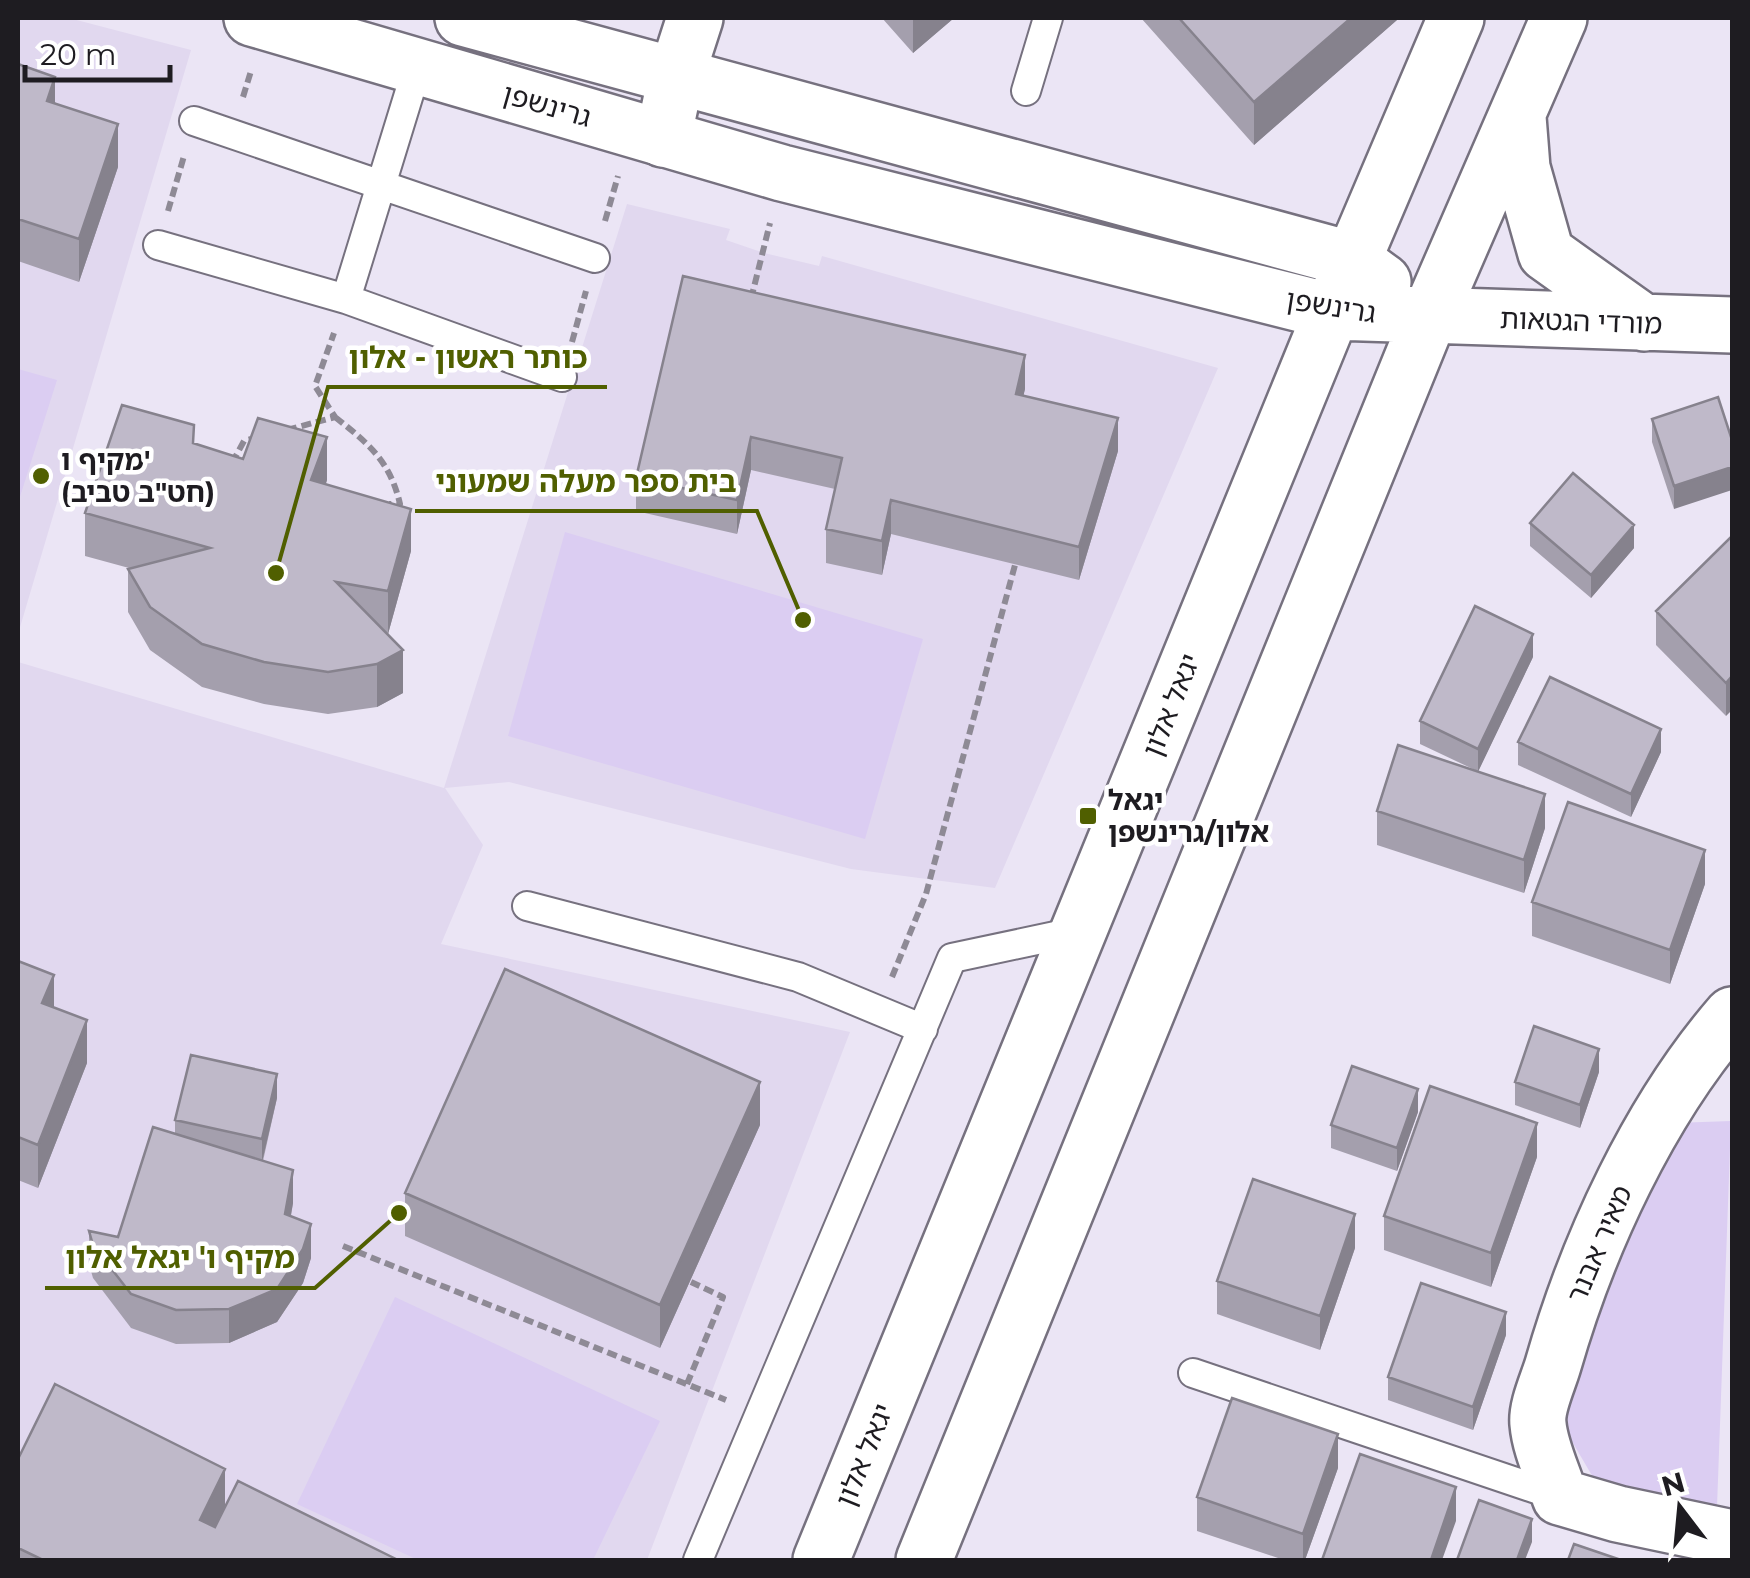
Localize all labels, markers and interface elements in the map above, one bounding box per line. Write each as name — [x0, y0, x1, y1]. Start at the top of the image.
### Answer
scale bar — [25, 20, 170, 82]
text: 20 m — [40, 36, 117, 73]
street label: גרינשפן — [499, 76, 595, 134]
street label: גרינשפן — [1284, 282, 1378, 330]
street label: מורדי הגטאות — [1499, 301, 1663, 341]
callout: כותר ראשון - אלון — [328, 327, 607, 387]
text: כותר ראשון - אלון — [349, 339, 587, 376]
place label: מקיף ו' (חט"ב טביב) — [61, 443, 215, 509]
callout: בית ספר מעלה שמעוני — [415, 451, 757, 511]
text: בית ספר מעלה שמעוני — [435, 463, 737, 500]
marker: מקיף ו' (חט"ב טביב) — [30, 465, 52, 487]
street label: יגאל אלון — [1135, 649, 1207, 761]
place label: יגאל אלון/גרינשפן — [1108, 783, 1269, 849]
marker: יגאל אלון/גרינשפן — [1077, 805, 1099, 827]
street label: מאיר אבנר — [1559, 1180, 1639, 1308]
callout: מקיף ו' יגאל אלון — [45, 1228, 315, 1288]
text: מקיף ו' יגאל אלון — [65, 1239, 295, 1276]
street label: יגאל אלון — [828, 1399, 900, 1511]
north arrow — [1630, 1458, 1730, 1558]
text: N — [1658, 1465, 1689, 1503]

